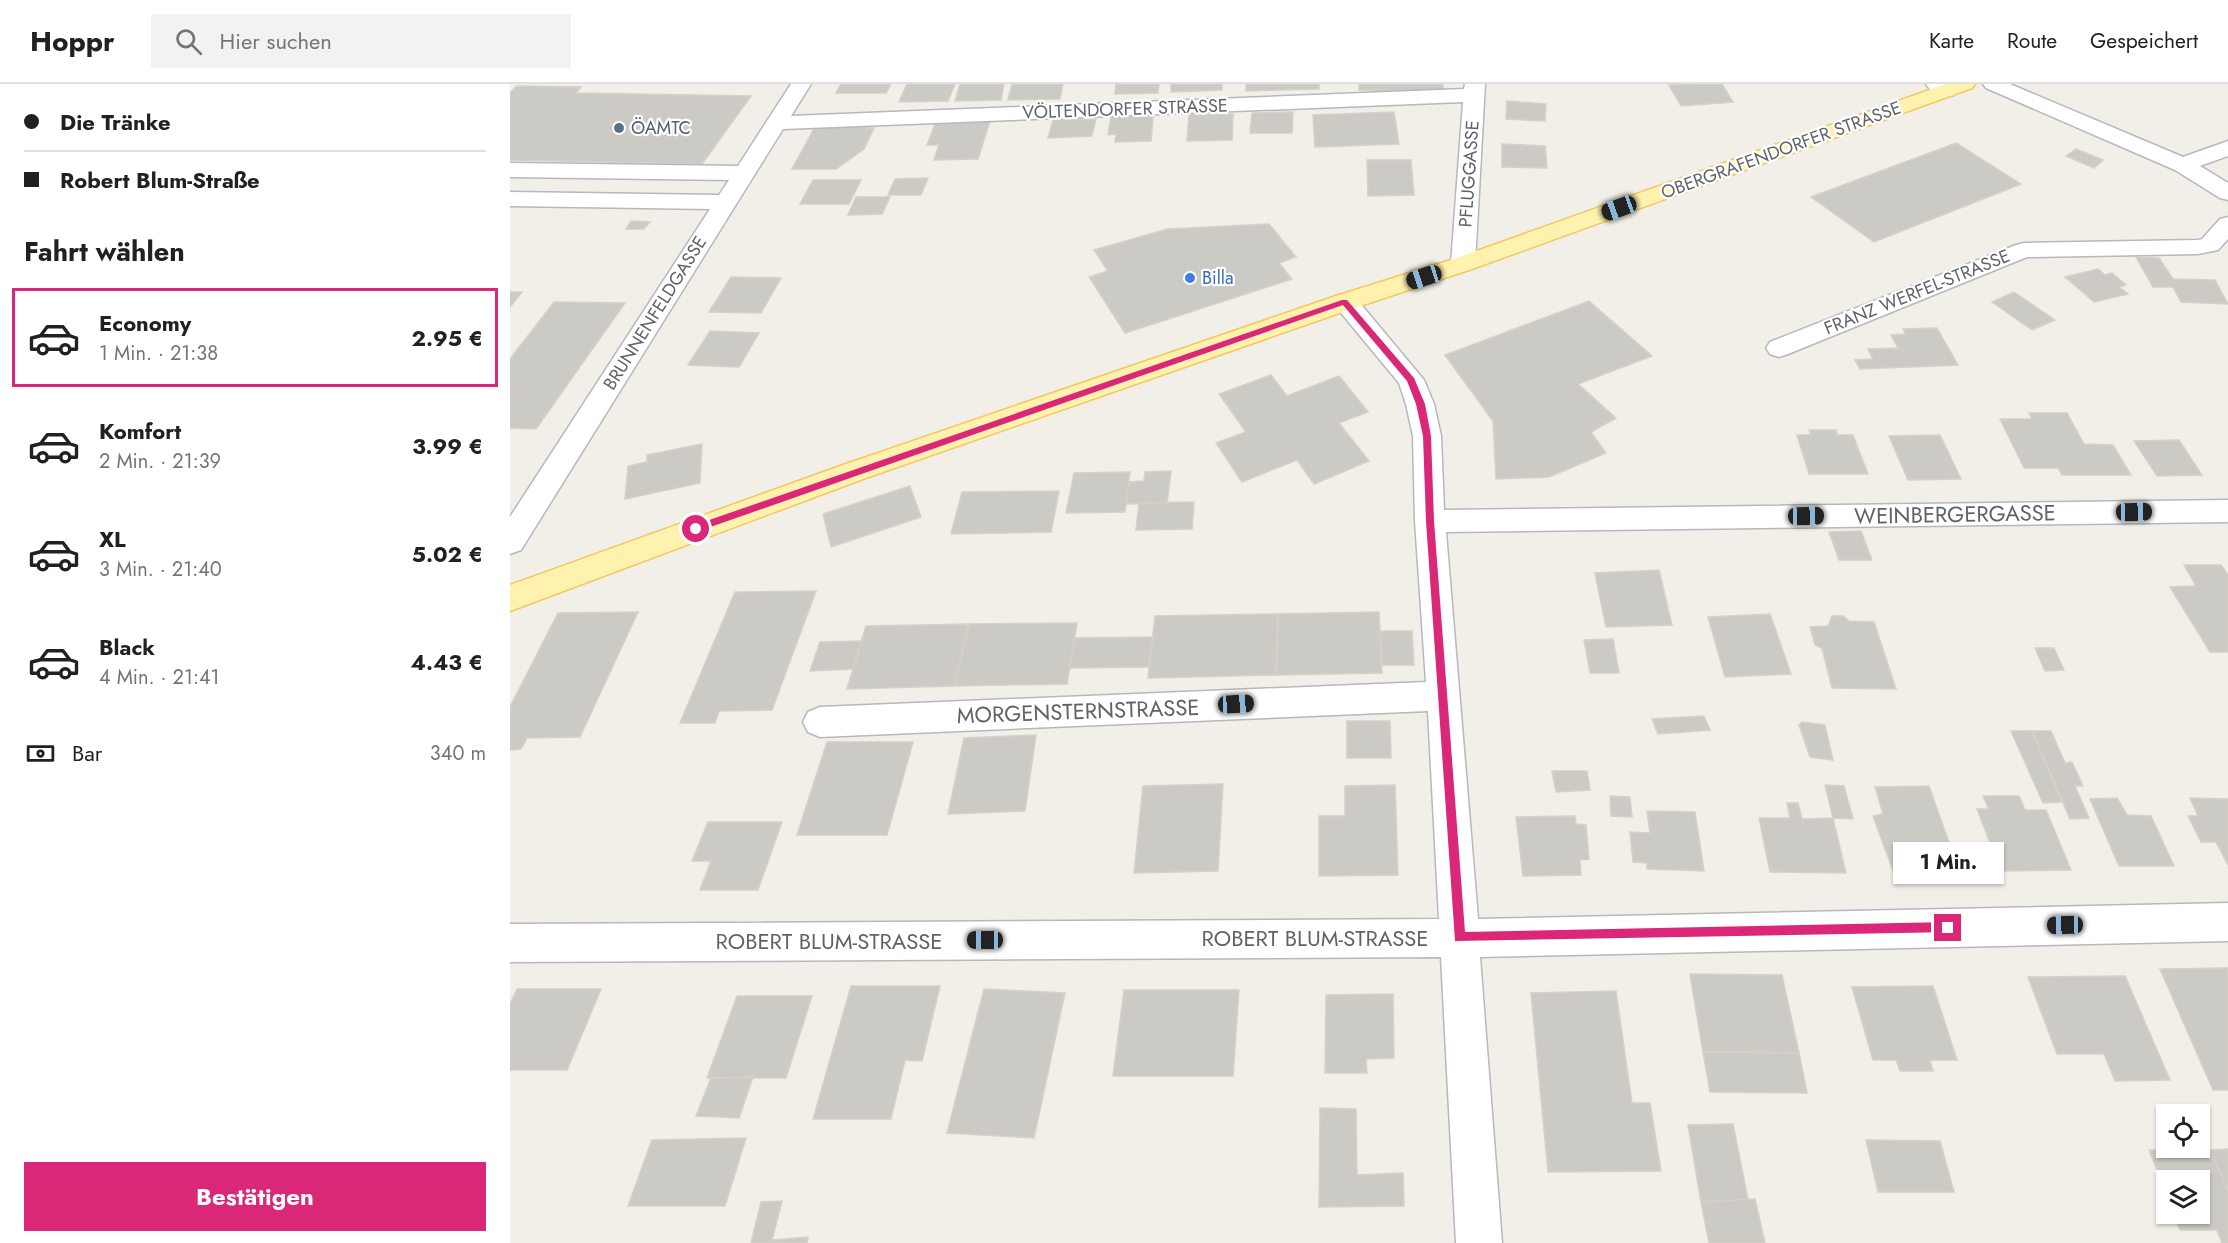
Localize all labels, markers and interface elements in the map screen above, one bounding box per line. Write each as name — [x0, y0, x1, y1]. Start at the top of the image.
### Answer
search box — [151, 14, 571, 68]
text: Hoppr — [30, 21, 115, 62]
icon: search — [172, 25, 205, 58]
text: Hier suchen — [220, 25, 332, 57]
text: Karte — [1929, 26, 1974, 56]
text: Route — [2007, 26, 2057, 56]
text: Gespeichert — [2090, 26, 2198, 56]
street label: VÖLTENDORFER STRASSE — [1022, 92, 1228, 126]
street label: OBERGRAFENDORFER STRASSE — [1657, 94, 1905, 206]
text: Die Tränke — [60, 106, 171, 138]
place label: ÖAMTC — [631, 115, 691, 141]
street label: PFLUGGASSE — [1452, 120, 1486, 228]
marker: ÖAMTC — [612, 121, 626, 135]
text: Robert Blum-Straße — [60, 164, 260, 196]
car — [1599, 193, 1639, 223]
street label: BRUNNENFELDGASSE — [597, 231, 713, 395]
text: Fahrt wählen — [24, 232, 185, 271]
street label: FRANZ WERFEL-STRASSE — [1820, 243, 2014, 341]
car — [1404, 263, 1444, 291]
place label: Billa — [1202, 265, 1234, 291]
marker: Billa — [1183, 271, 1197, 285]
text: Economy — [99, 307, 191, 339]
icon: car — [27, 311, 81, 365]
text: 2.95 € — [412, 322, 483, 354]
text: 1 Min. · 21:38 — [99, 339, 218, 368]
text: Komfort — [99, 415, 181, 447]
icon: car — [27, 419, 81, 473]
text: 3.99 € — [412, 430, 483, 462]
text: 2 Min. · 21:39 — [99, 447, 221, 476]
street label: WEINBERGERGASSE — [1854, 496, 2056, 532]
car — [2116, 503, 2152, 521]
car — [1788, 507, 1824, 525]
route start — [682, 515, 709, 542]
text: XL — [99, 523, 126, 555]
icon: car — [27, 527, 81, 581]
text: 5.02 € — [412, 538, 483, 570]
text: 3 Min. · 21:40 — [99, 555, 222, 584]
text: Black — [99, 631, 155, 663]
icon: car — [27, 635, 81, 689]
text: 4.43 € — [411, 646, 483, 678]
text: 4 Min. · 21:41 — [99, 663, 220, 692]
street label: MORGENSTERNSTRASSE — [956, 691, 1200, 731]
car — [1218, 694, 1254, 714]
icon: cash — [24, 737, 57, 770]
text: Bar — [72, 737, 102, 769]
text: 340 m — [430, 739, 486, 768]
callout: 1 Min. — [1892, 841, 2004, 883]
text: 1 Min. — [1920, 848, 1977, 877]
route end — [1934, 914, 1961, 941]
car — [2047, 916, 2083, 934]
street label: ROBERT BLUM-STRASSE — [1202, 922, 1428, 954]
street label: ROBERT BLUM-STRASSE — [716, 925, 942, 957]
car — [967, 931, 1003, 949]
map controls — [2156, 1104, 2210, 1224]
button: locate — [2156, 1104, 2210, 1158]
button: Bestätigen — [24, 1162, 486, 1231]
button: layers — [2156, 1170, 2210, 1224]

